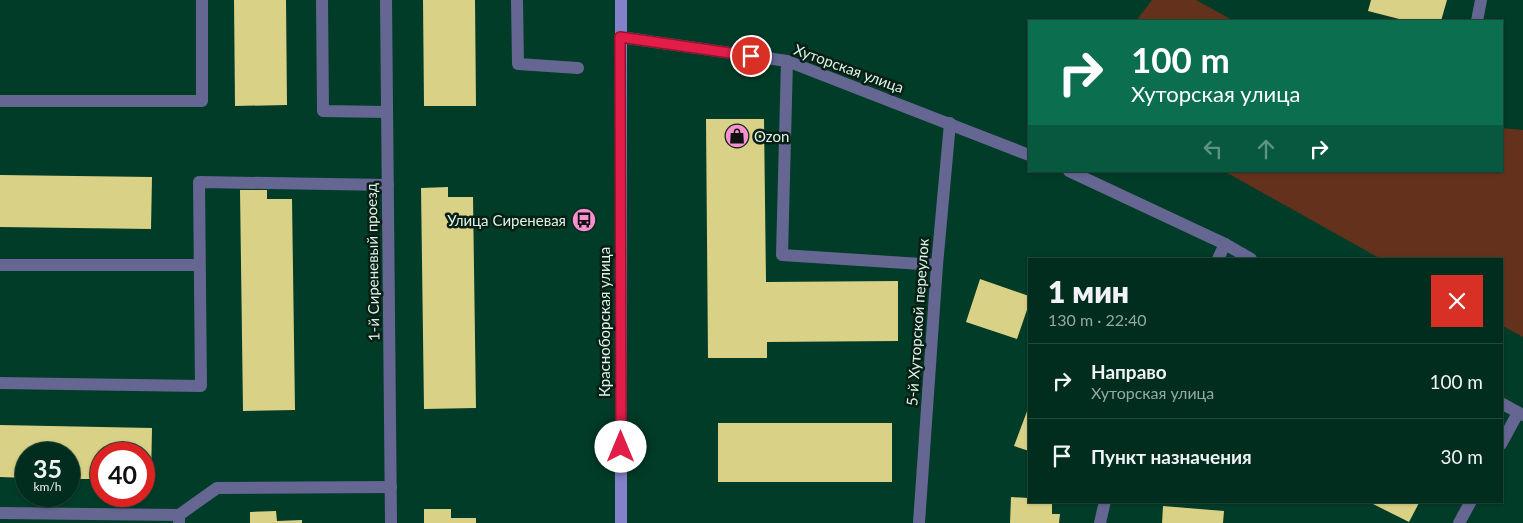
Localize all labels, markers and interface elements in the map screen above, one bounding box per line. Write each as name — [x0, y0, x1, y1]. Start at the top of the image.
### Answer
pin — [730, 35, 772, 77]
text: 100 m — [1131, 38, 1230, 80]
street label: Хуторская улица — [792, 40, 906, 96]
icon: right — [1048, 40, 1113, 105]
icon: arrive — [737, 42, 765, 70]
text: Хуторская улица — [1131, 80, 1300, 107]
shop icon: Ozon — [724, 123, 750, 149]
place label: Ozon — [754, 127, 789, 145]
icon: left — [1199, 135, 1227, 163]
icon: ahead — [1252, 135, 1280, 163]
icon: right — [1305, 135, 1333, 163]
street label: 1-й Сиреневый проезд — [362, 183, 382, 341]
bus stop icon: Улица Сиреневая — [571, 207, 597, 233]
place label: Улица Сиреневая — [447, 211, 566, 229]
street label: 5-й Хуторской переулок — [902, 237, 932, 406]
street label: Красноборская улица — [595, 247, 613, 397]
text: 1 мин — [1048, 273, 1129, 309]
button: close — [1431, 275, 1483, 327]
text: 130 m · 22:40 — [1048, 310, 1147, 329]
text: Направо — [1091, 360, 1167, 383]
icon: right — [1048, 367, 1076, 395]
text: 100 m — [1429, 370, 1483, 393]
text: Хуторская улица — [1091, 383, 1214, 402]
position arrow — [594, 420, 646, 472]
speed limit sign: 40 — [90, 442, 155, 507]
icon: arrive — [1048, 442, 1076, 470]
text: Пункт назначения — [1091, 445, 1252, 468]
text: 30 m — [1440, 445, 1483, 468]
text: 35 — [33, 453, 62, 483]
text: km/h — [33, 479, 62, 494]

